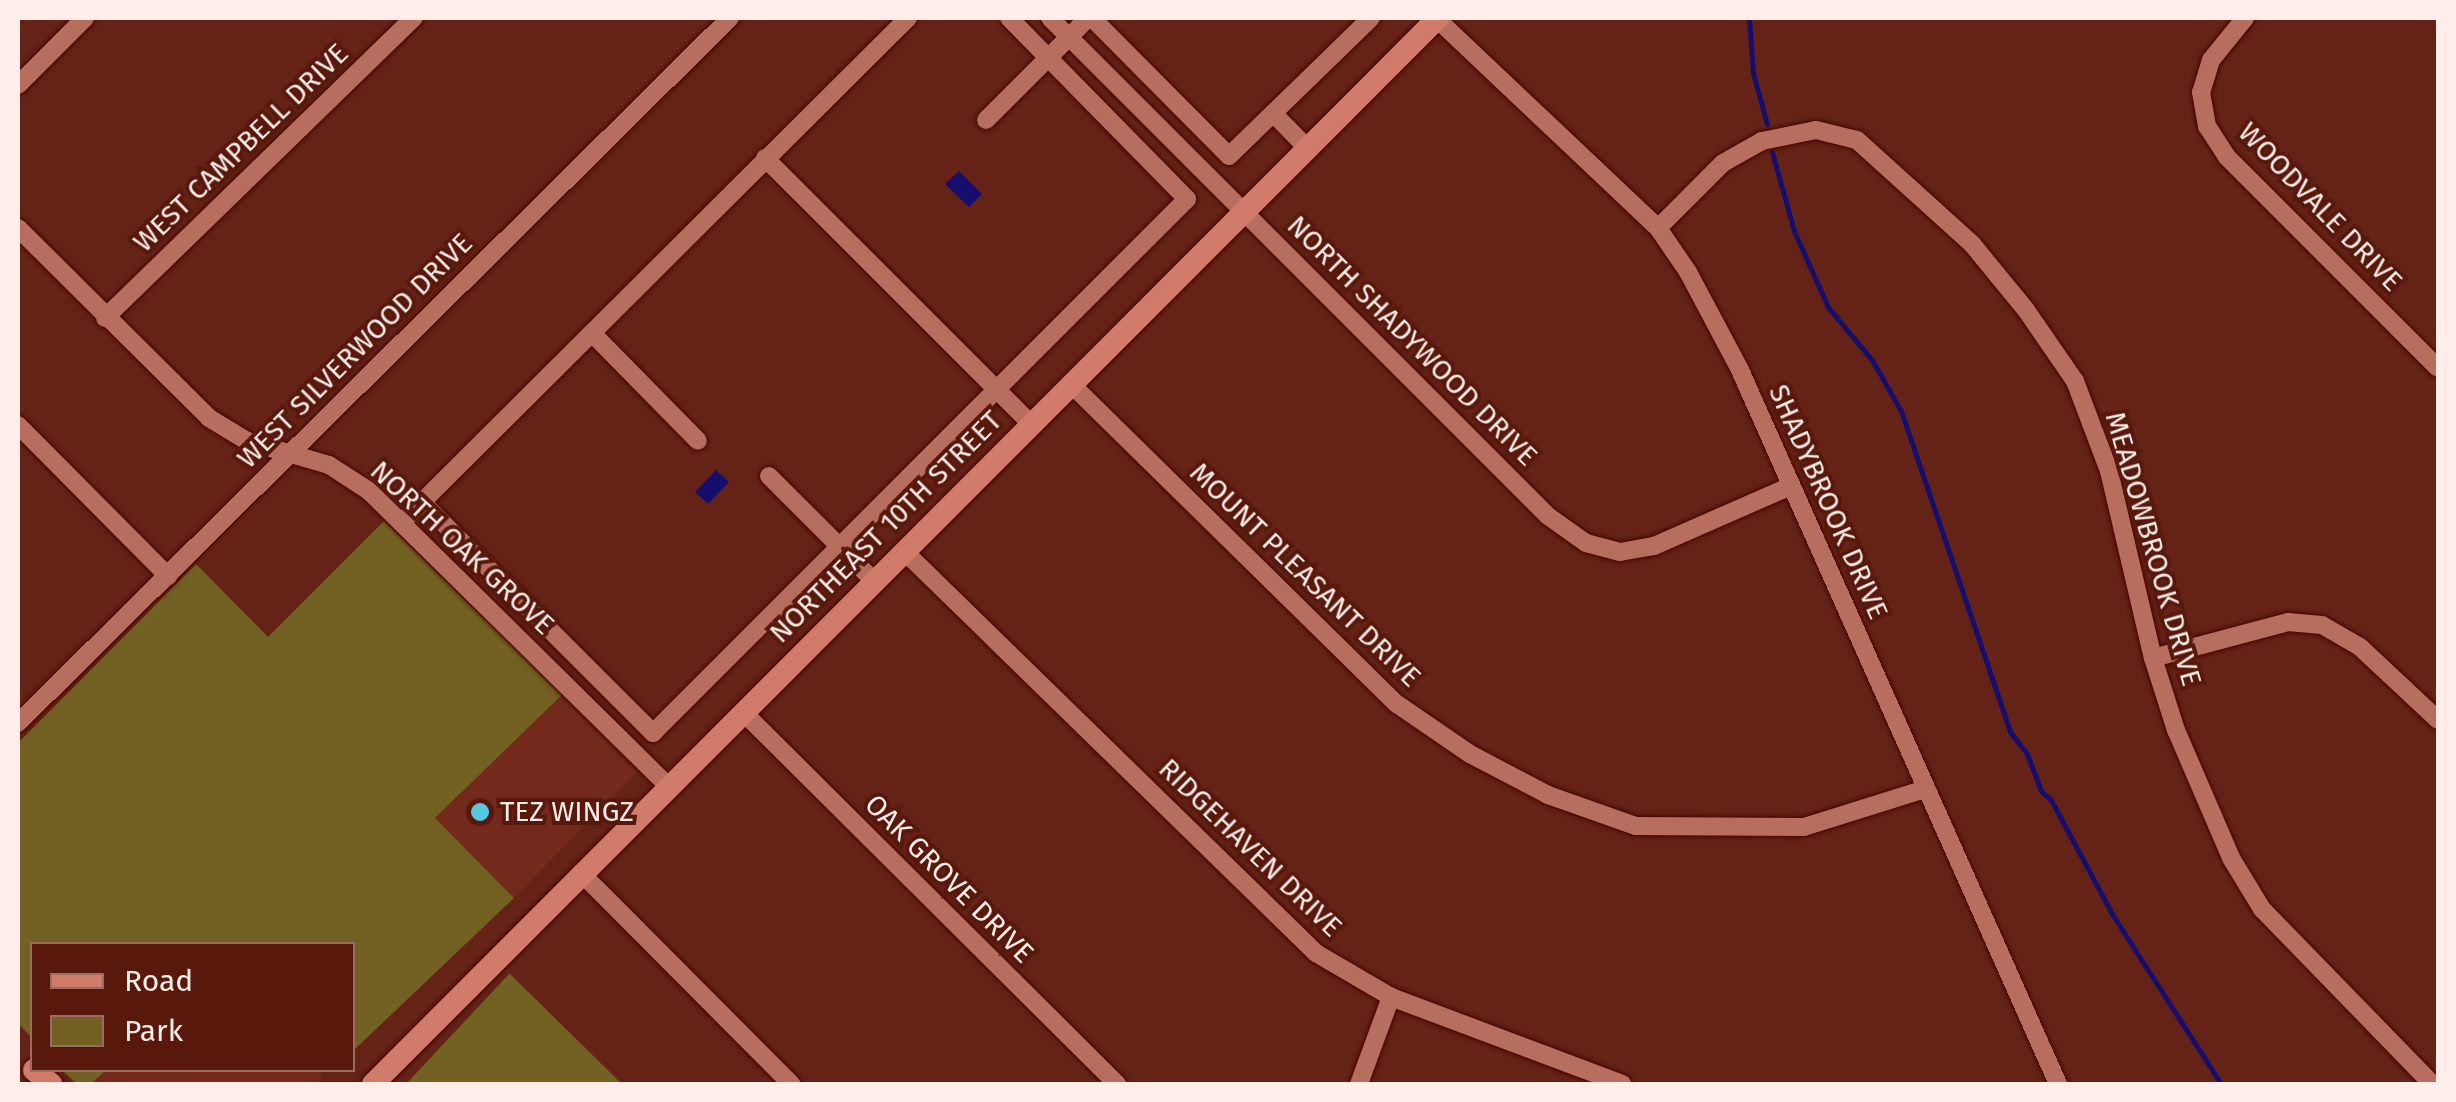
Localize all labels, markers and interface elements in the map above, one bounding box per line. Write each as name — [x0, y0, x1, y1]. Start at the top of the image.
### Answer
street label: WEST CAMPBELL DRIVE — [127, 37, 355, 259]
street label: WOODVALE DRIVE — [2231, 116, 2409, 298]
street label: NORTH SHADYWOOD DRIVE — [1280, 209, 1544, 473]
street label: WEST SILVERWOOD DRIVE — [231, 227, 479, 475]
street label: SHADYBROOK DRIVE — [1761, 380, 1895, 624]
street label: NORTHEAST 10TH STREET — [763, 404, 1009, 650]
street label: MEADOWBROOK DRIVE — [2098, 408, 2208, 690]
street label: NORTH OAK GROVE — [363, 454, 561, 642]
street label: MOUNT PLEASANT DRIVE — [1183, 456, 1427, 694]
street label: RIDGEHAVEN DRIVE — [1151, 752, 1349, 944]
street label: OAK GROVE DRIVE — [858, 788, 1040, 970]
place label: TEZ WINGZ — [500, 795, 634, 829]
marker: TEZ WINGZ — [469, 801, 491, 823]
legend — [30, 942, 355, 1072]
text: Road — [124, 963, 193, 999]
text: Park — [124, 1013, 183, 1049]

